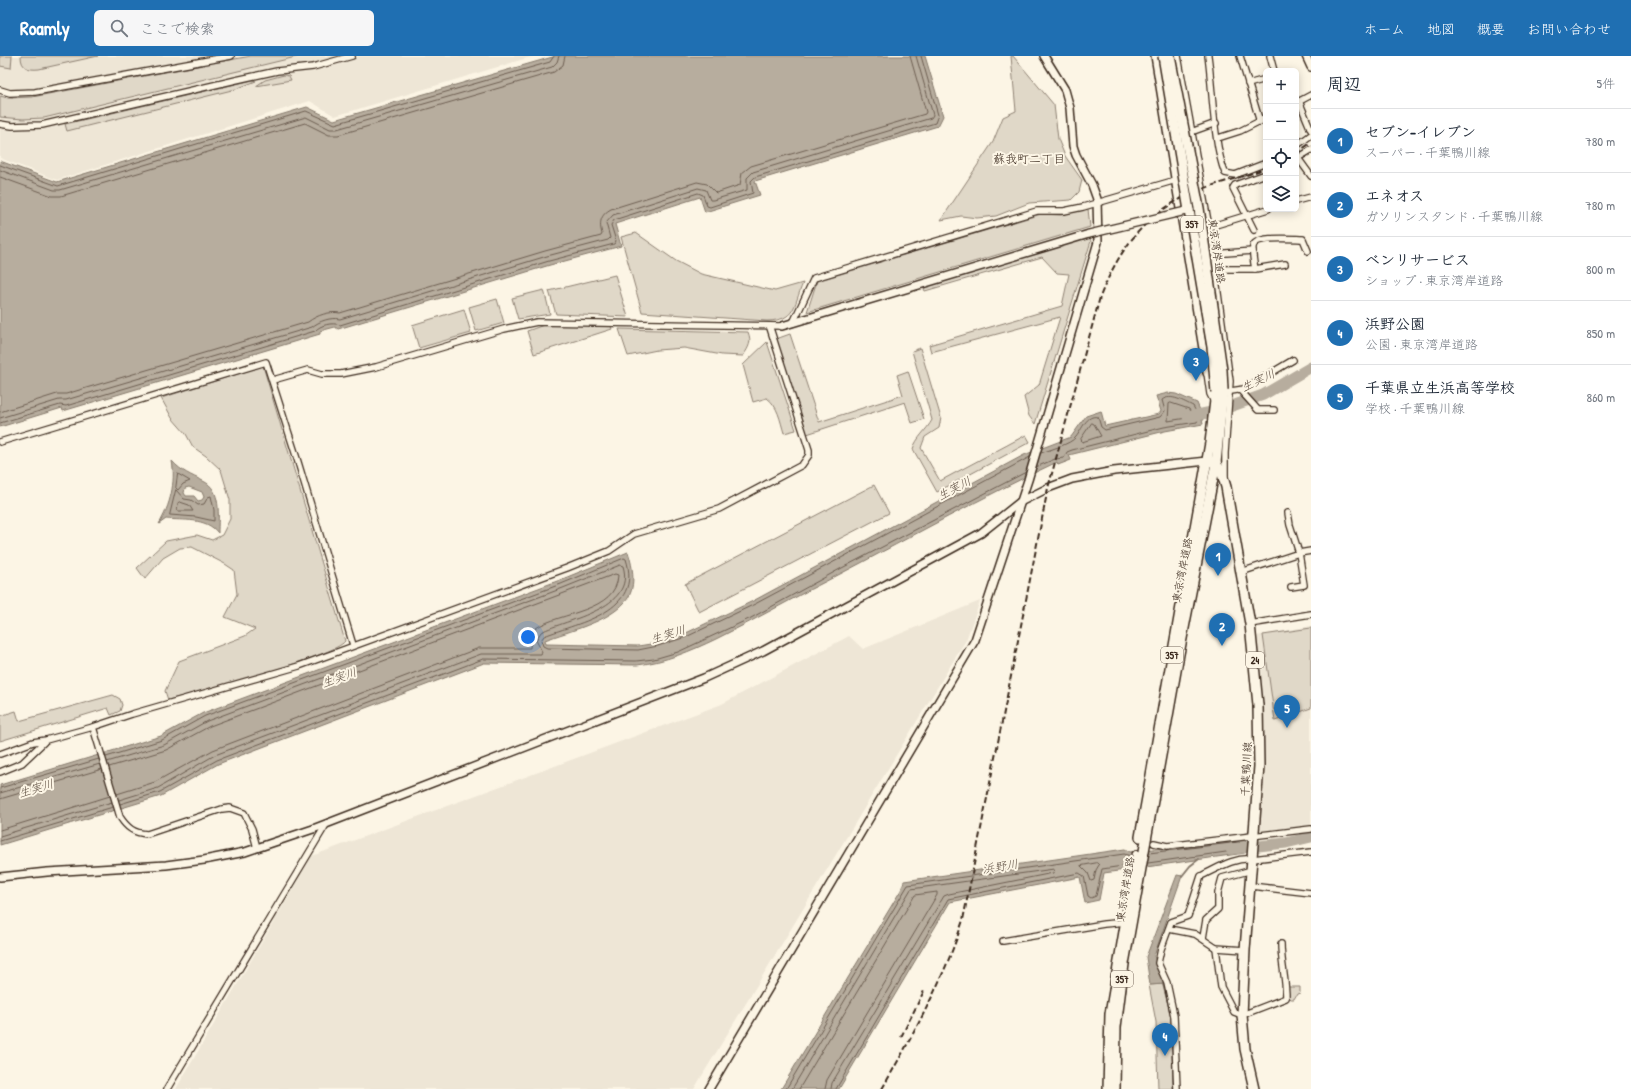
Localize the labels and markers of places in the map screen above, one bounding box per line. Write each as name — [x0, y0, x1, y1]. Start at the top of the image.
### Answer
pin: 3 — [1183, 348, 1209, 381]
pin: 1 — [1205, 543, 1231, 576]
pin: 2 — [1209, 613, 1235, 646]
pin: 5 — [1274, 695, 1300, 728]
pin: 4 — [1152, 1023, 1178, 1056]

